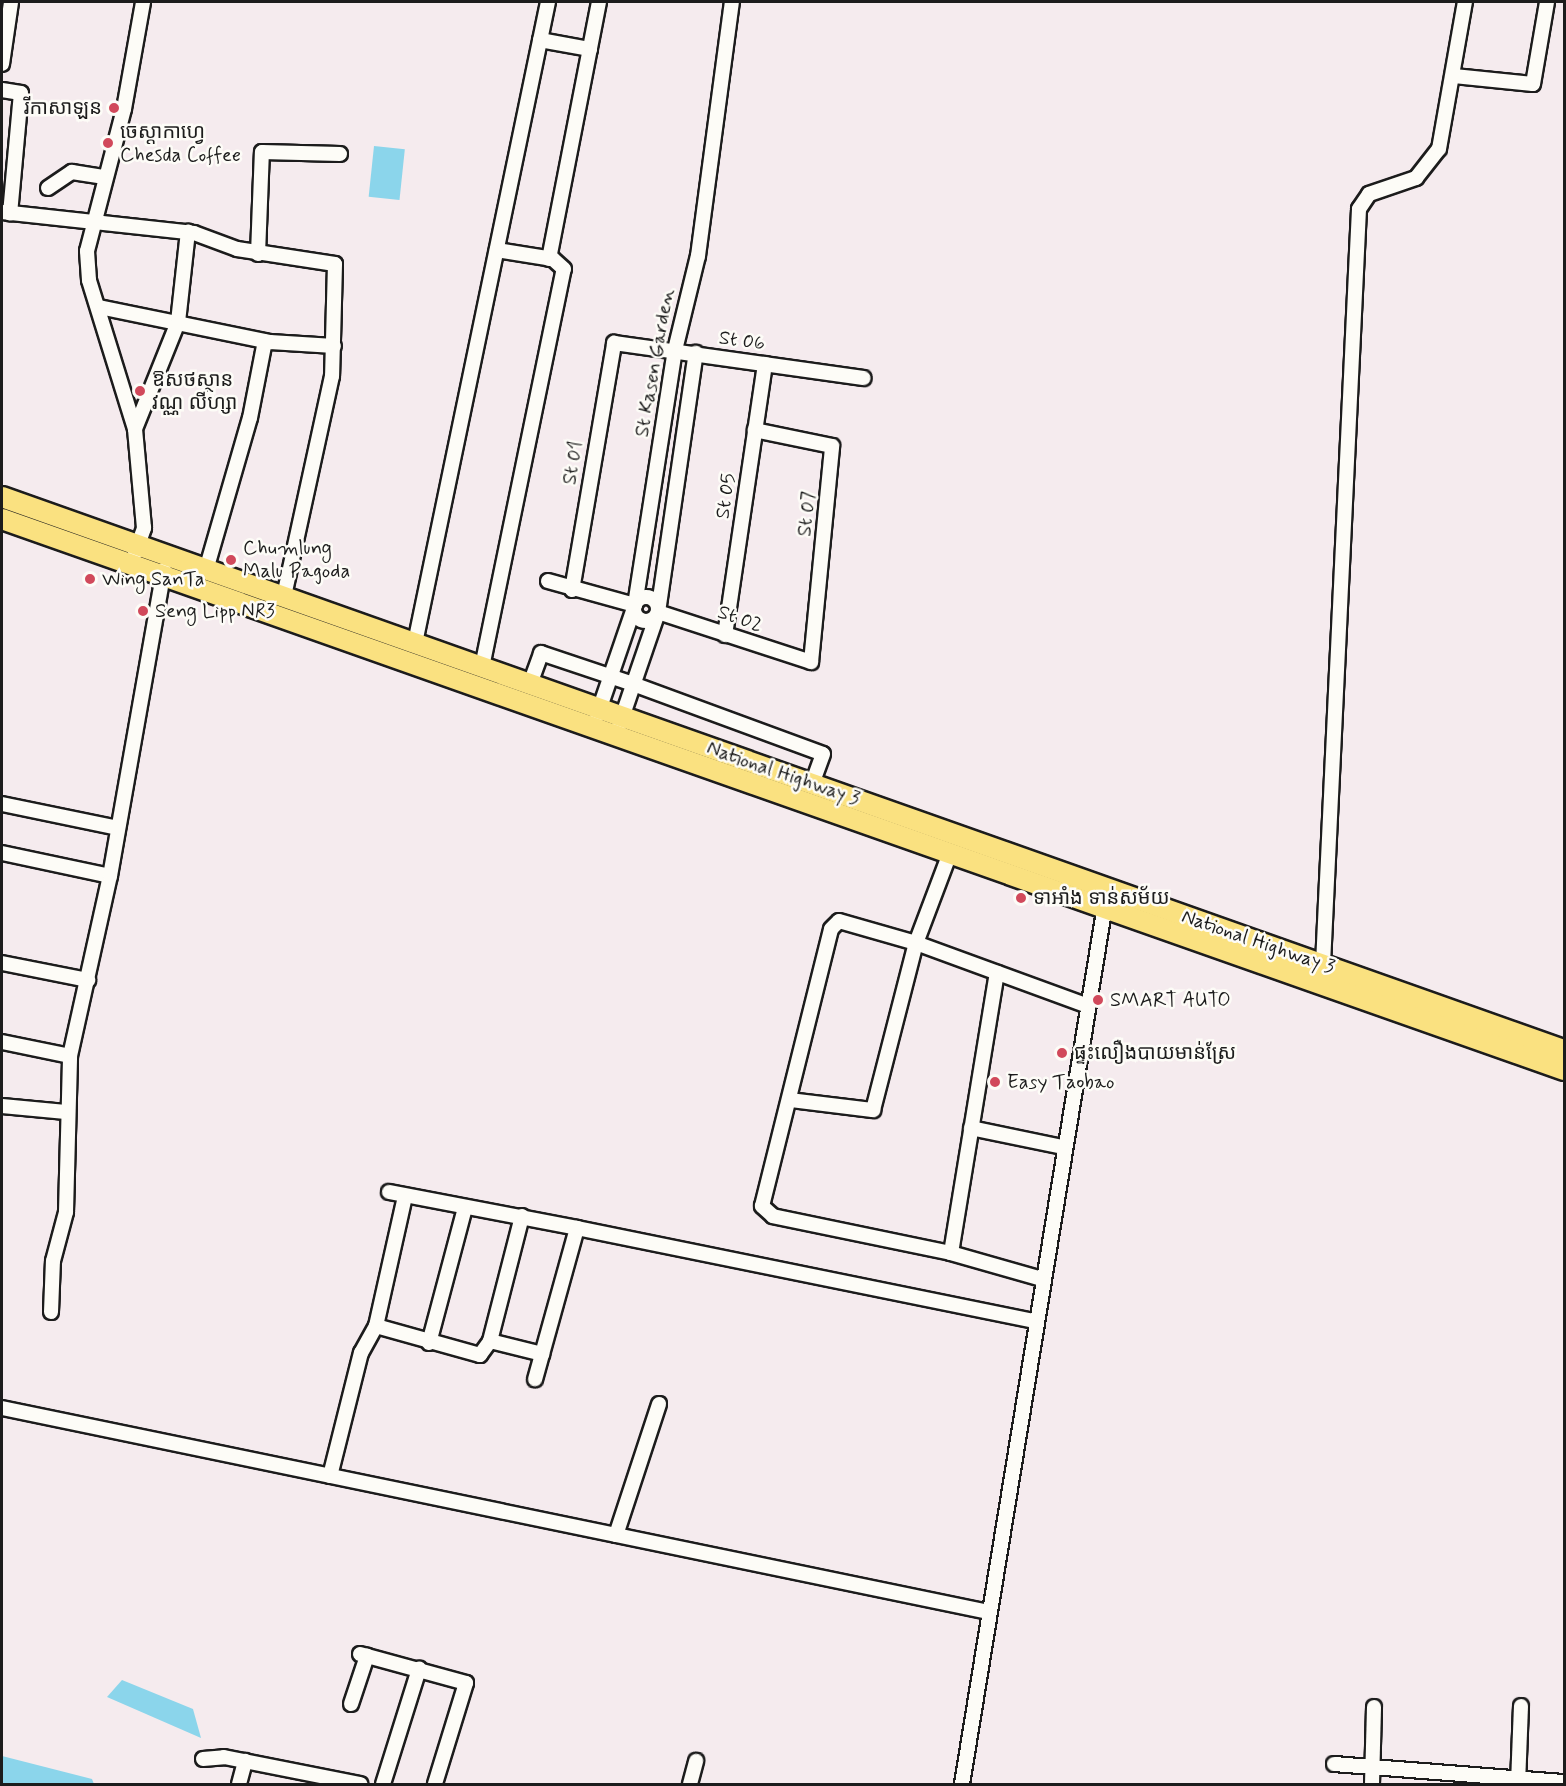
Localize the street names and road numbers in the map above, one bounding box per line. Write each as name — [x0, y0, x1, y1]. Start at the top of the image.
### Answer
street label: St Kasen Garden — [630, 288, 680, 438]
street label: St 06 — [717, 326, 767, 356]
street label: St 01 — [558, 440, 588, 486]
street label: St 05 — [711, 472, 741, 520]
street label: St 07 — [793, 490, 821, 538]
street label: St 02 — [714, 600, 766, 638]
street label: National Highway 3 — [704, 737, 862, 811]
street label: National Highway 3 — [1179, 905, 1337, 979]

